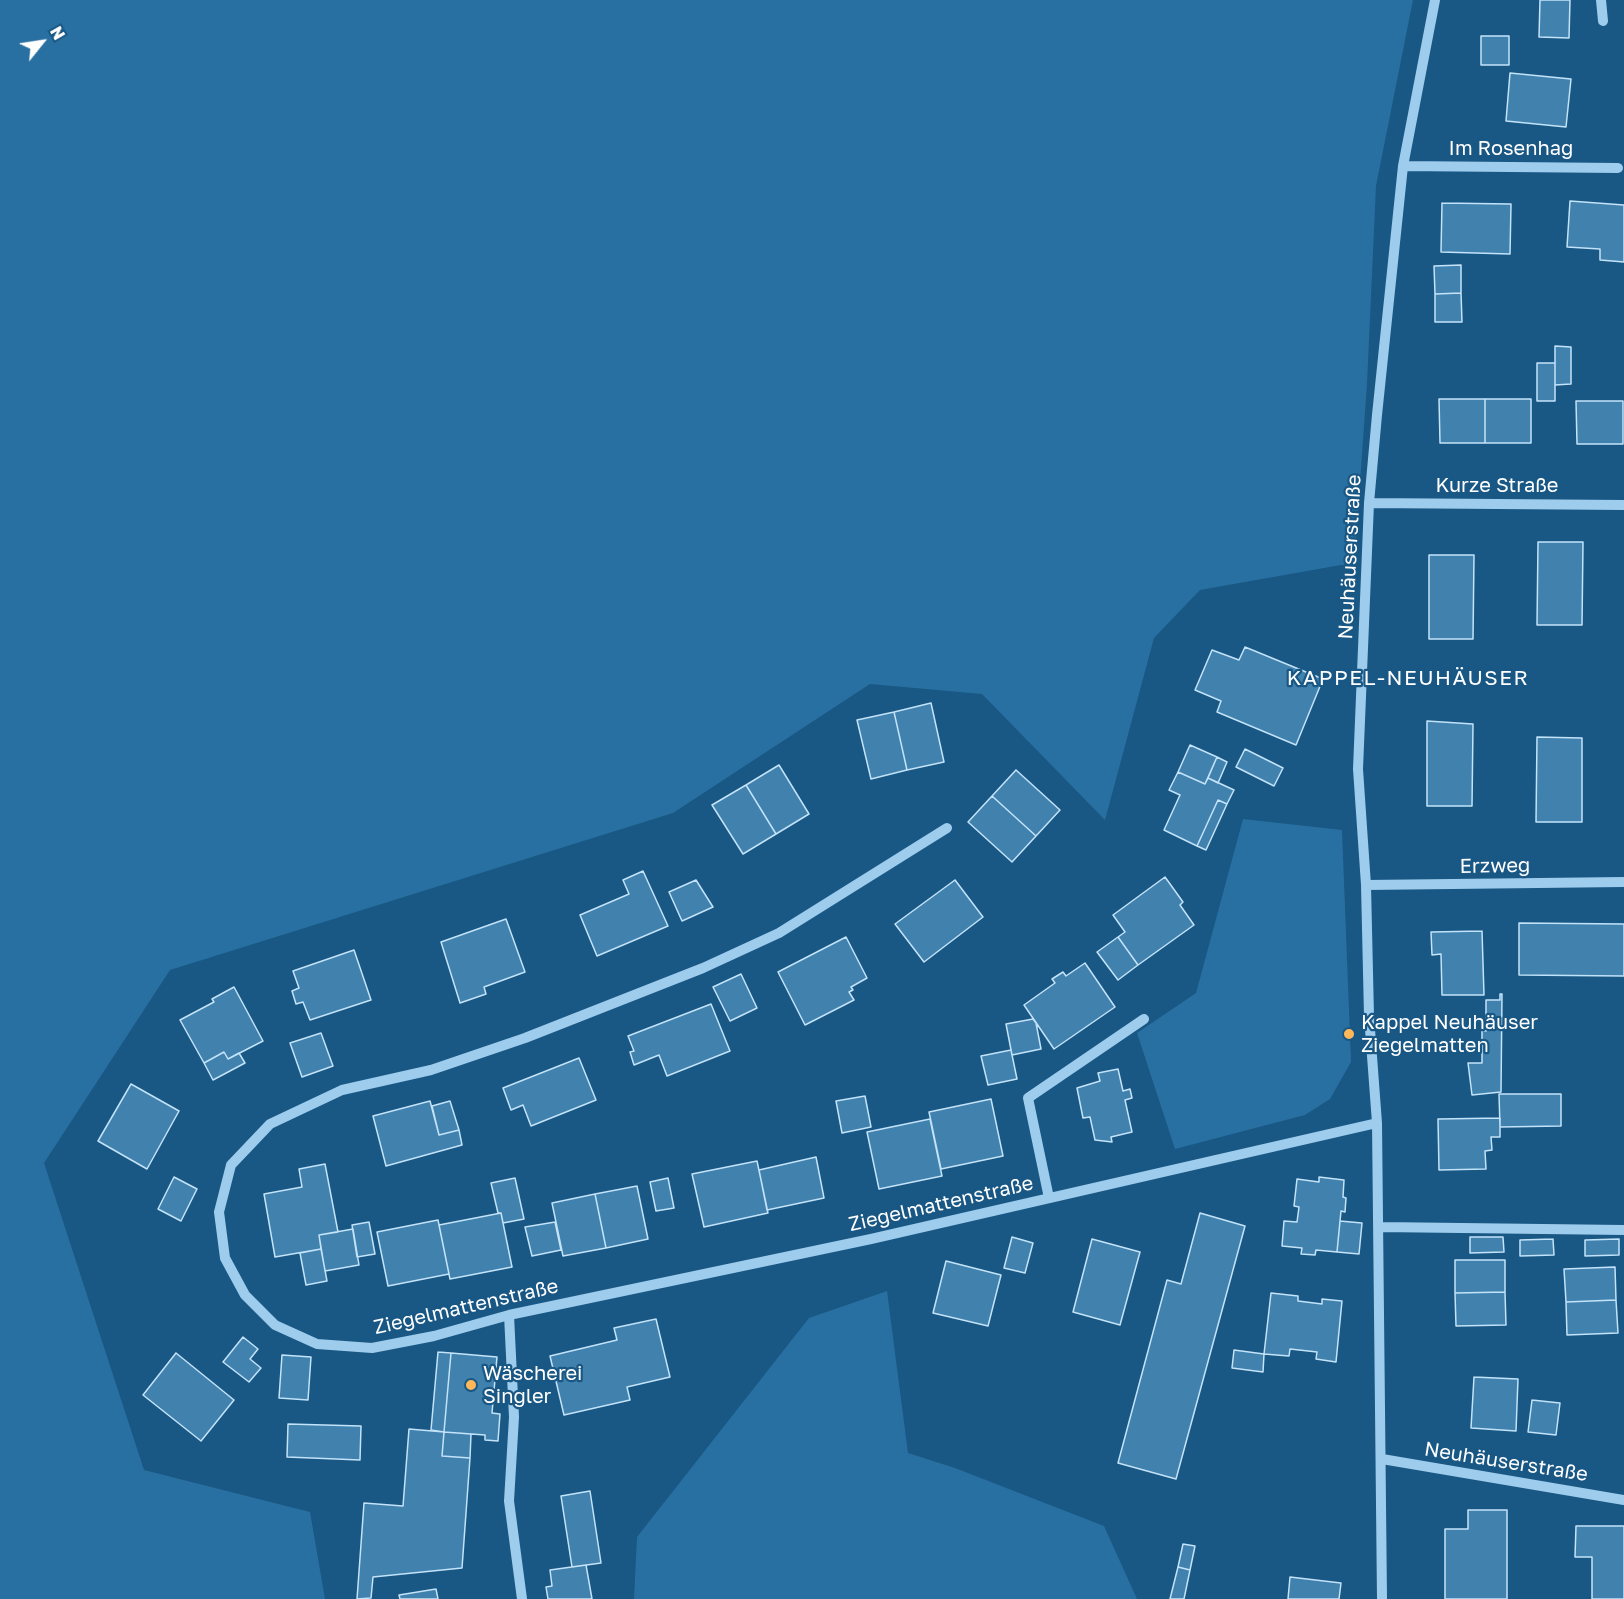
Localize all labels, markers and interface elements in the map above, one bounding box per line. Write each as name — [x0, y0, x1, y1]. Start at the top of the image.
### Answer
north arrow — [12, 12, 72, 72]
text: N — [46, 23, 69, 43]
street label: Im Rosenhag — [1449, 137, 1573, 161]
street label: Neuhäuserstraße — [1334, 474, 1366, 640]
street label: Kurze Straße — [1436, 474, 1558, 498]
district label: KAPPEL-NEUHÄUSER — [1287, 665, 1529, 691]
street label: Erzweg — [1460, 853, 1530, 879]
place label: Kappel Neuhäuser Ziegelmatten — [1361, 1011, 1538, 1058]
marker: Kappel Neuhäuser Ziegelmatten — [1342, 1027, 1356, 1041]
street label: Ziegelmattenstraße — [846, 1171, 1036, 1237]
street label: Ziegelmattenstraße — [371, 1274, 561, 1340]
place label: Wäscherei Singler — [483, 1362, 582, 1409]
marker: Wäscherei Singler — [464, 1378, 478, 1392]
street label: Neuhäuserstraße — [1422, 1437, 1590, 1487]

